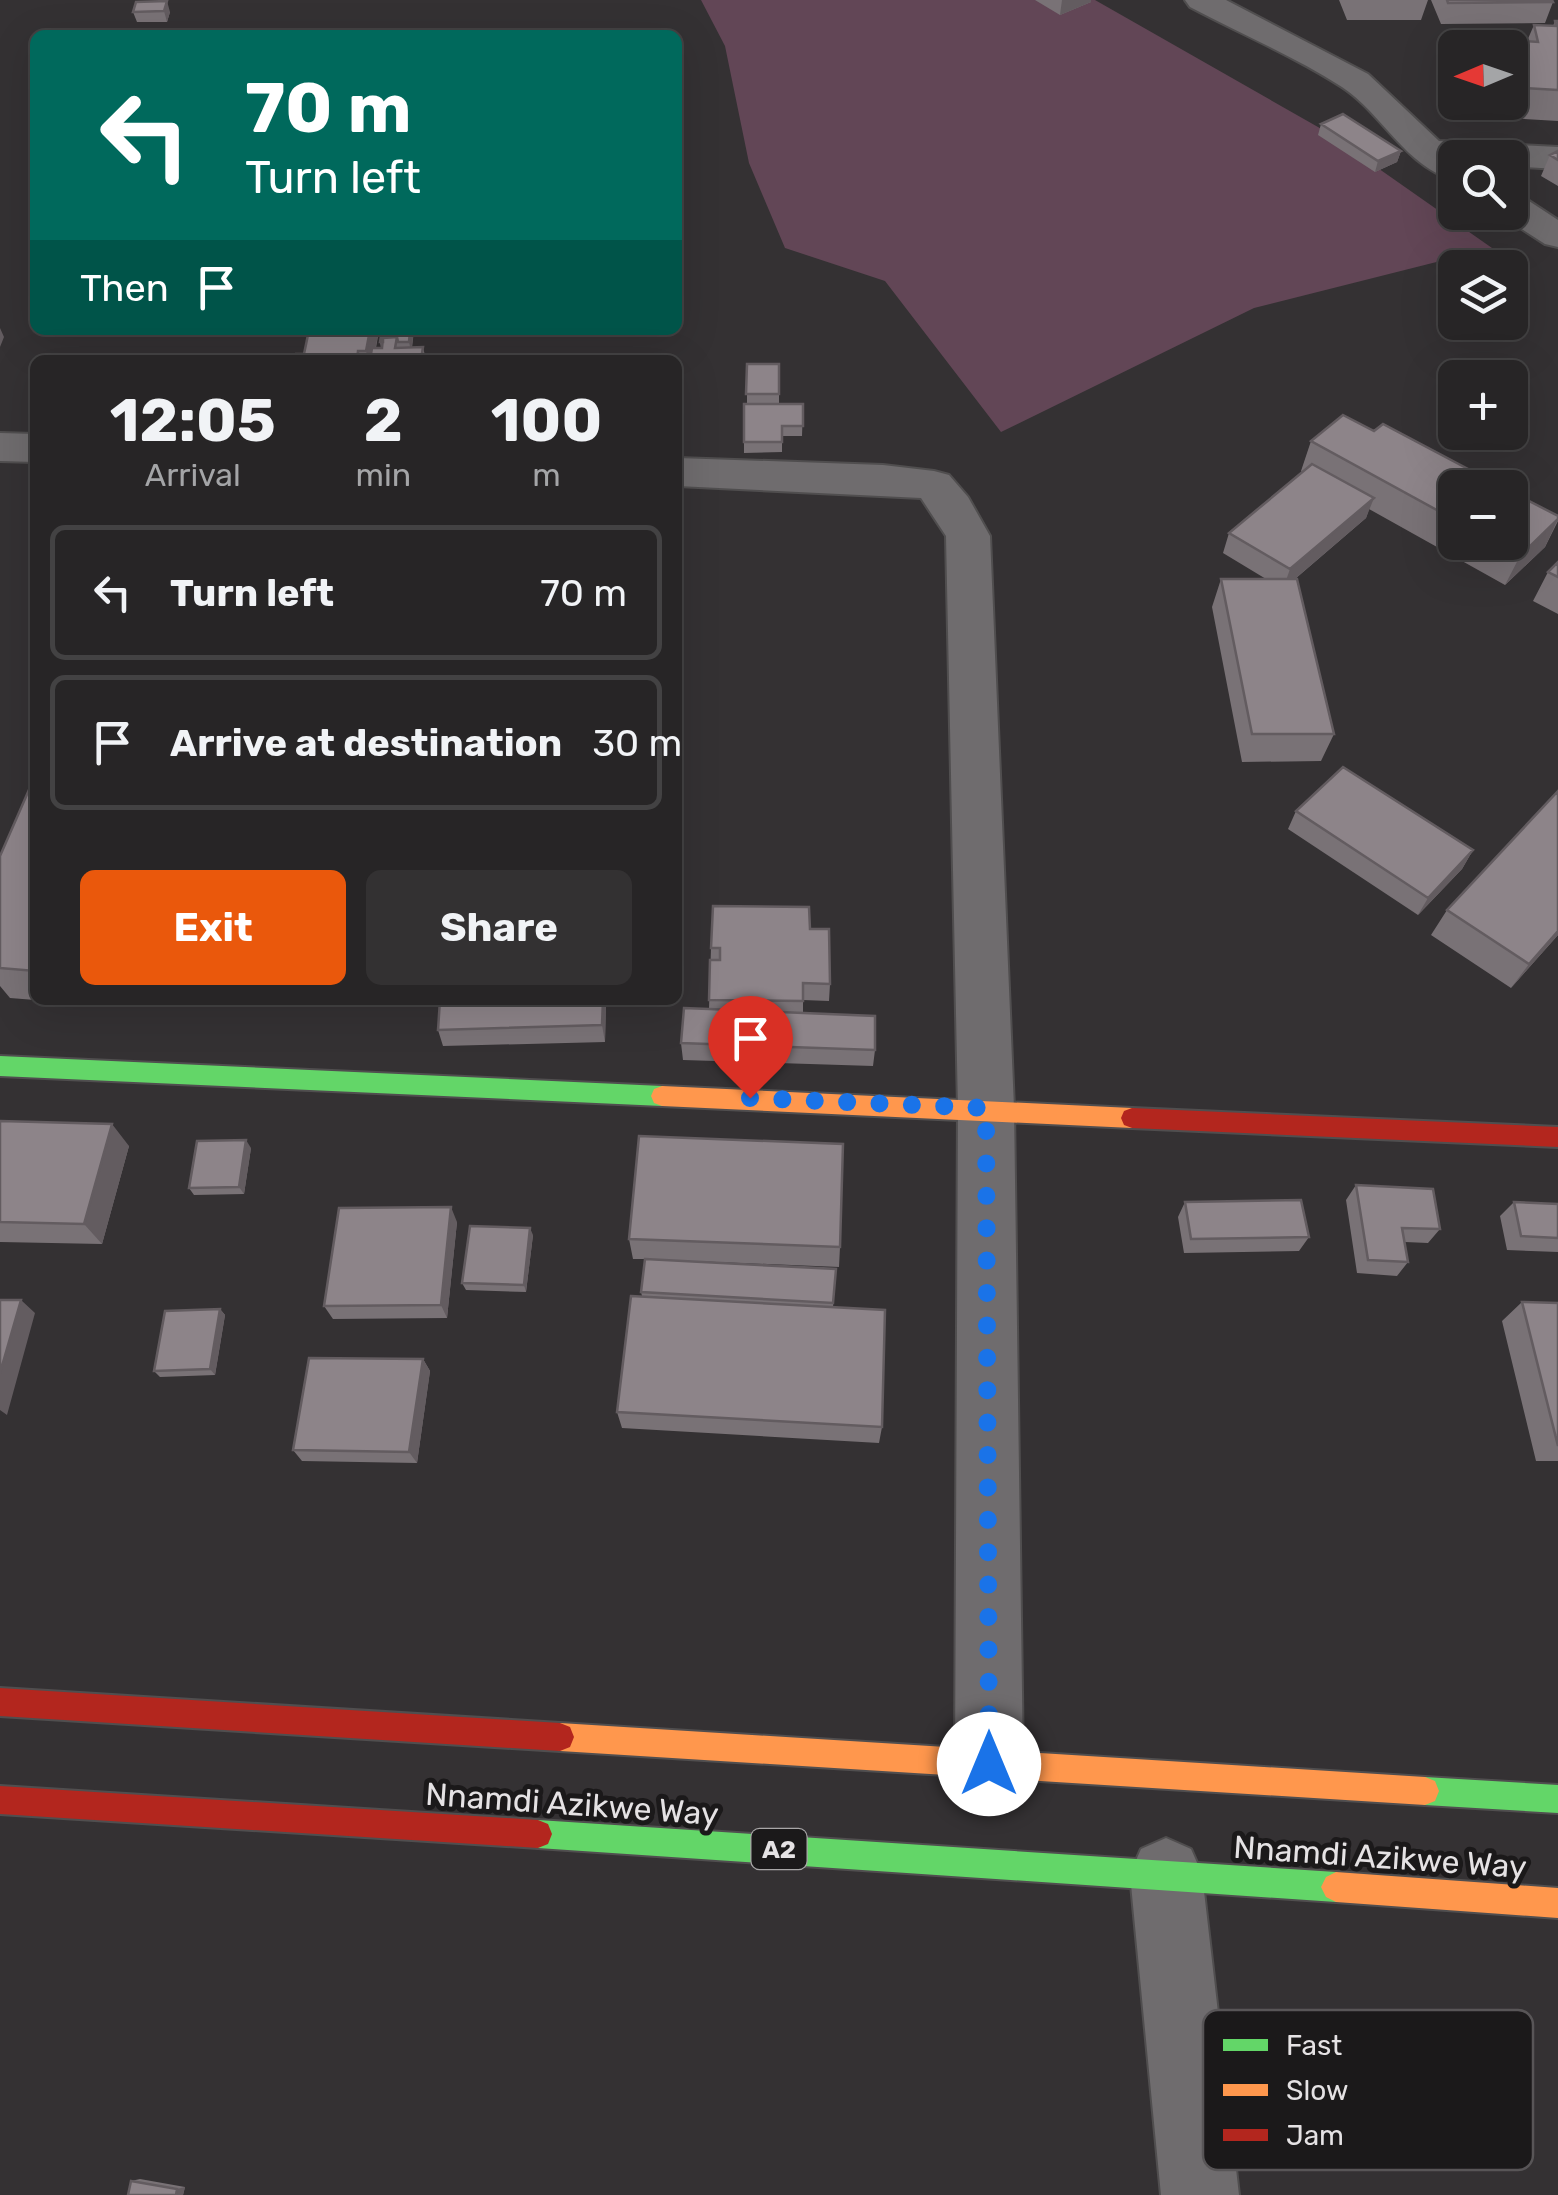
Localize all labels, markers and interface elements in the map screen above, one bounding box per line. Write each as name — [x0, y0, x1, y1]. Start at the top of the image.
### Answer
north arrow — [1438, 30, 1528, 120]
map controls — [1438, 30, 1528, 560]
text: 70 m — [245, 67, 412, 150]
icon: left — [80, 70, 210, 200]
button: search — [1438, 140, 1528, 230]
text: Turn left — [245, 151, 421, 204]
button: layers — [1438, 250, 1528, 340]
icon: arrive — [189, 260, 244, 315]
text: Then — [80, 265, 169, 311]
button: + — [1438, 360, 1528, 450]
text: 12:05 — [110, 385, 276, 456]
text: 2 — [364, 385, 403, 456]
text: 100 — [491, 385, 602, 456]
text: Arrival — [145, 456, 241, 494]
text: min — [355, 456, 411, 494]
text: m — [532, 456, 561, 494]
button: − — [1438, 470, 1528, 560]
icon: left — [85, 565, 140, 620]
text: Turn left — [170, 570, 334, 616]
text: 70 m — [540, 570, 627, 616]
icon: arrive — [85, 715, 140, 770]
text: Arrive at destination — [170, 720, 562, 766]
text: 30 m — [592, 720, 682, 766]
button: Exit — [80, 870, 346, 985]
button: Share — [366, 870, 632, 985]
pin — [708, 996, 793, 1099]
icon: arrive — [723, 1011, 778, 1066]
position arrow — [937, 1712, 1041, 1816]
street label: Nnamdi Azikwe Way — [424, 1775, 720, 1833]
street label: Nnamdi Azikwe Way — [1232, 1828, 1528, 1886]
road number: A2 — [752, 1829, 806, 1869]
legend — [1203, 2010, 1533, 2170]
text: Fast — [1286, 2029, 1342, 2062]
text: Slow — [1286, 2074, 1348, 2107]
text: Jam — [1286, 2119, 1344, 2152]

